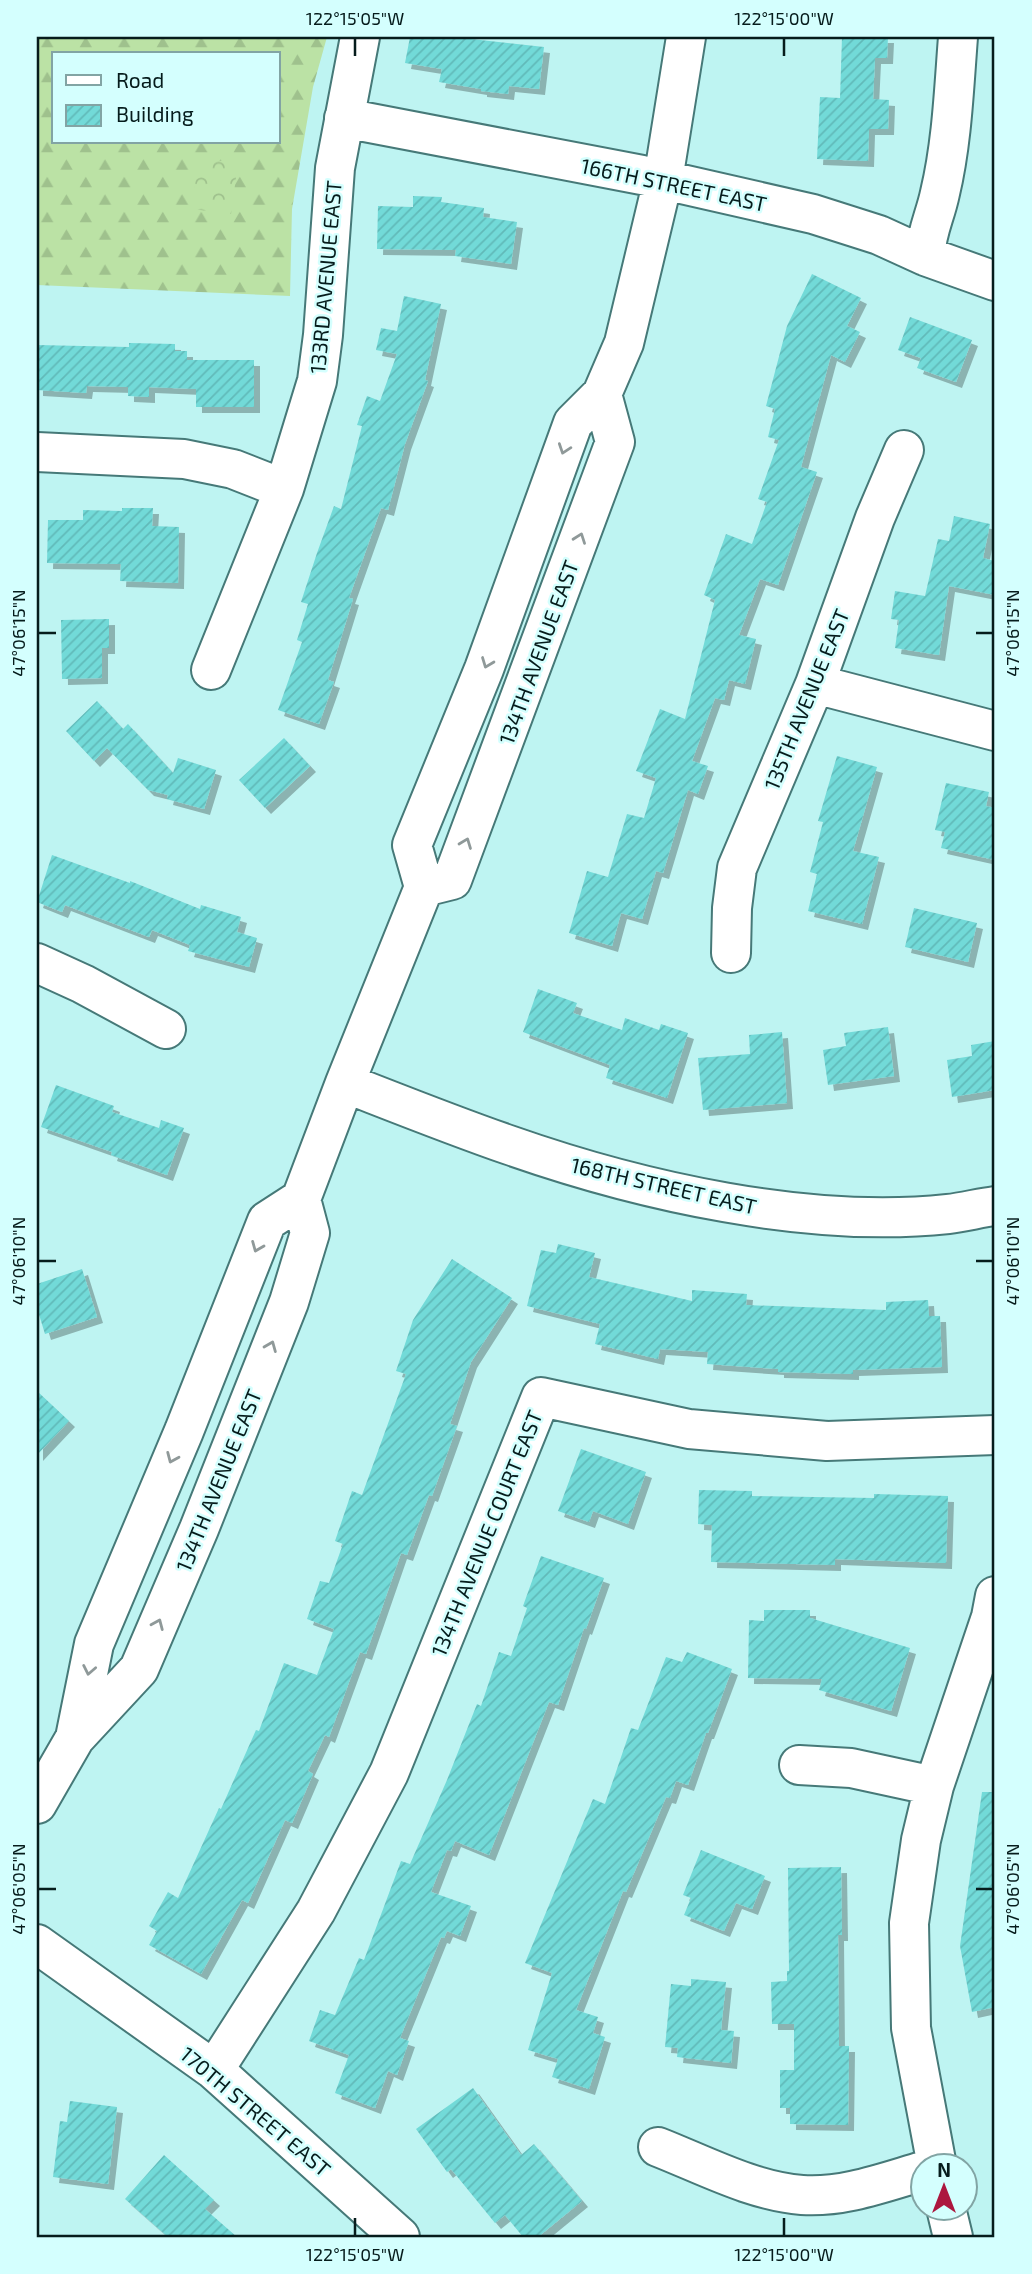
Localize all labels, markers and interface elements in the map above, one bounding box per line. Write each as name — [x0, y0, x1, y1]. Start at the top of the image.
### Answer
text: 122°15'05"W — [306, 7, 404, 29]
text: 122°15'00"W — [734, 7, 834, 29]
legend — [52, 52, 280, 144]
text: Road — [116, 67, 164, 92]
text: Building — [116, 101, 194, 126]
street label: 166TH STREET EAST — [579, 152, 769, 216]
street label: 133RD AVENUE EAST — [304, 179, 346, 375]
one-way arrow — [558, 442, 572, 454]
one-way arrow — [572, 533, 586, 545]
street label: 134TH AVENUE EAST — [493, 557, 583, 747]
text: 47°06'15"N — [7, 589, 29, 677]
text: 47°06'15"N — [1001, 589, 1023, 677]
street label: 135TH AVENUE EAST — [758, 605, 854, 793]
one-way arrow — [481, 656, 495, 668]
one-way arrow — [458, 838, 472, 850]
street label: 168TH STREET EAST — [569, 1151, 759, 1219]
text: 47°06'10"N — [7, 1217, 29, 1305]
text: 47°06'10"N — [1001, 1217, 1023, 1305]
one-way arrow — [252, 1241, 266, 1253]
one-way arrow — [263, 1340, 277, 1352]
street label: 134TH AVENUE EAST — [170, 1385, 266, 1575]
street label: 134TH AVENUE COURT EAST — [425, 1406, 547, 1660]
one-way arrow — [166, 1451, 180, 1464]
one-way arrow — [150, 1619, 164, 1632]
one-way arrow — [82, 1664, 97, 1676]
text: 47°06'05"N — [7, 1843, 29, 1935]
text: 47°06'05"N — [1001, 1843, 1023, 1935]
street label: 170TH STREET EAST — [176, 2041, 336, 2181]
north arrow — [909, 2152, 979, 2222]
text: N — [937, 2158, 951, 2181]
text: 122°15'05"W — [306, 2243, 404, 2265]
text: 122°15'00"W — [734, 2243, 834, 2265]

